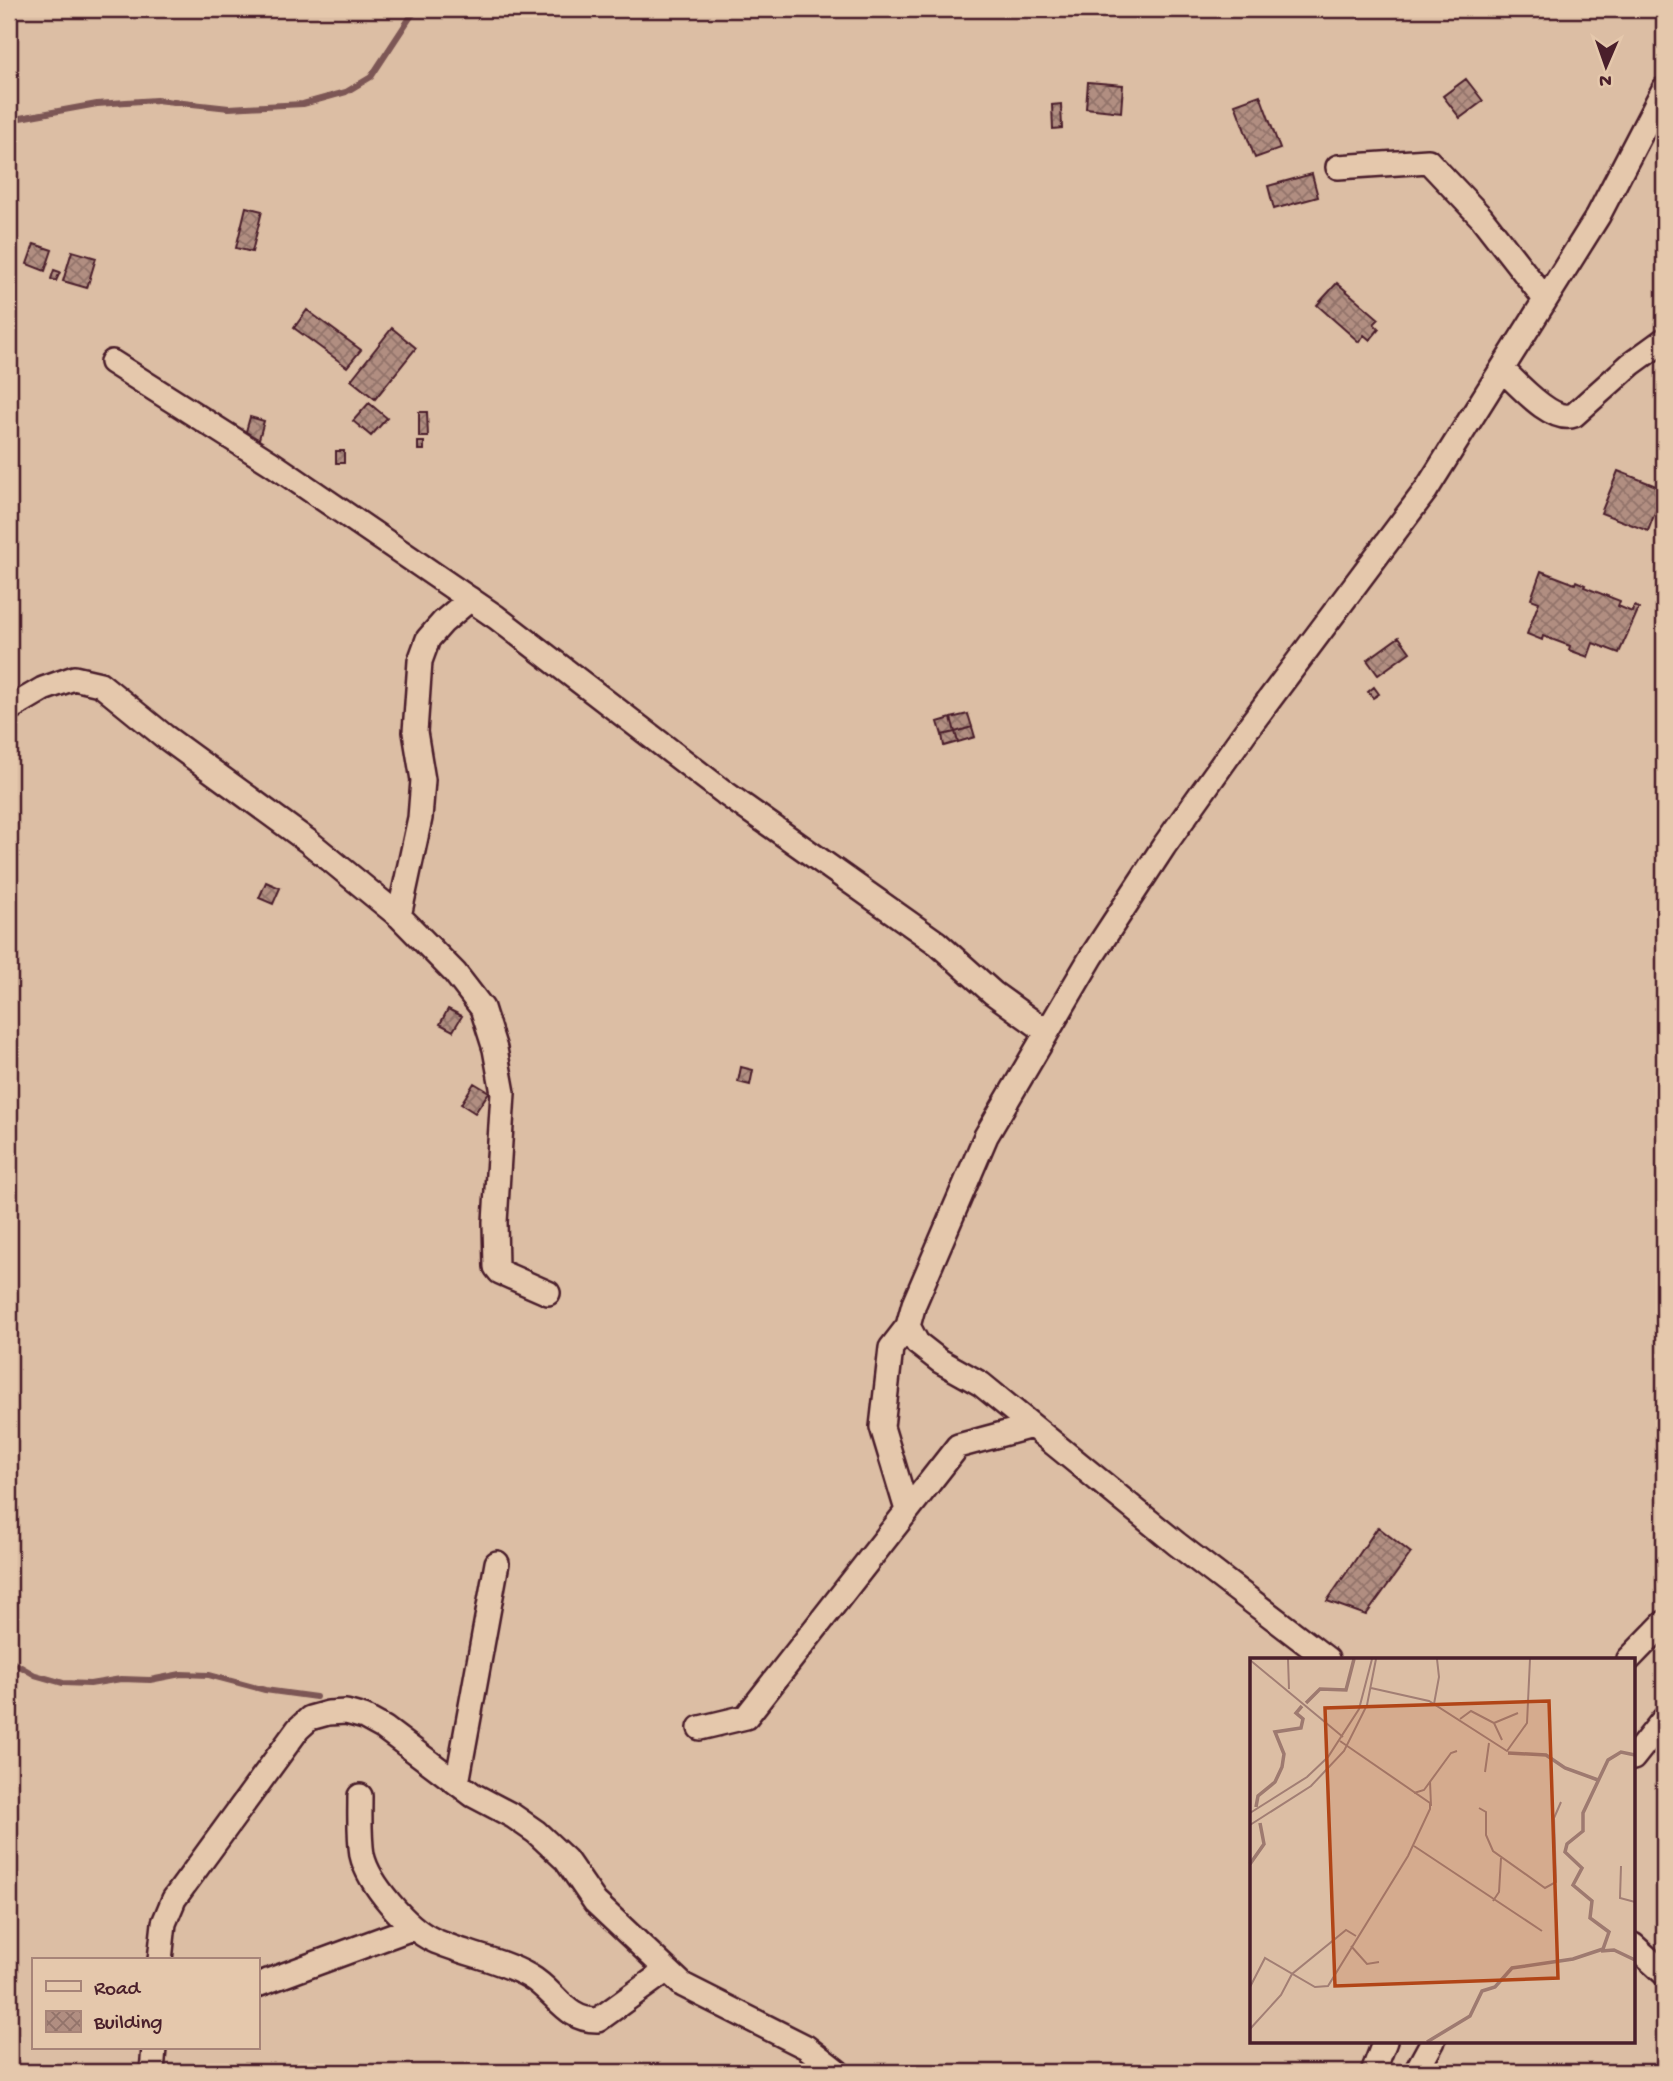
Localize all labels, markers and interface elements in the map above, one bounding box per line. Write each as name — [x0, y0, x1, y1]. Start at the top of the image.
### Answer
north arrow — [1572, 32, 1642, 102]
text: N — [1599, 68, 1612, 91]
inset map — [1250, 1658, 1634, 2042]
legend — [32, 1958, 259, 2050]
text: Road — [94, 1978, 142, 2003]
text: Building — [93, 2012, 163, 2037]

